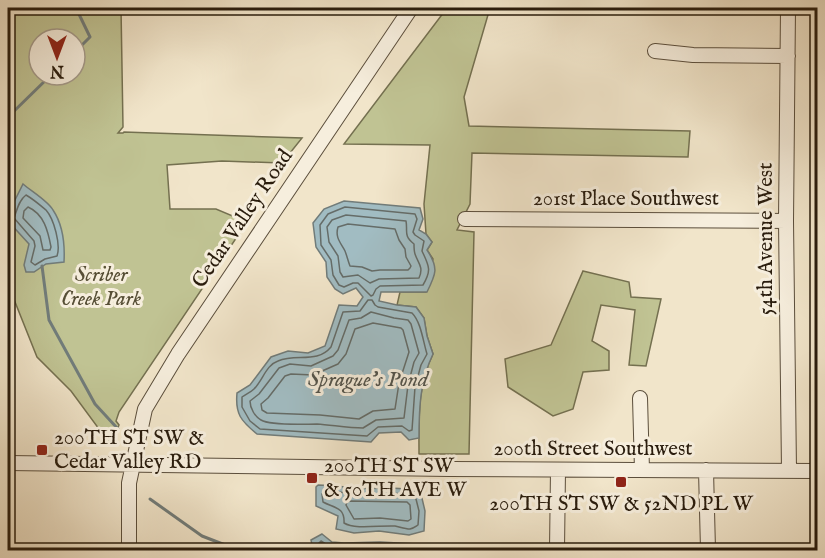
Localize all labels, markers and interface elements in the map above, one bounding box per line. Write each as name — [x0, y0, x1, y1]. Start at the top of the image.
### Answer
north arrow — [27, 27, 87, 87]
text: N — [50, 60, 65, 80]
street label: Cedar Valley Road — [186, 144, 300, 294]
street label: 54th Avenue West — [753, 163, 780, 315]
street label: 201st Place Southwest — [533, 186, 719, 213]
park label: Scriber Creek Park — [61, 262, 142, 313]
water label: Sprague's Pond — [308, 366, 430, 394]
place label: 200TH ST SW & Cedar Valley RD — [54, 425, 204, 476]
street label: 200th Street Southwest — [493, 436, 693, 463]
marker: 200TH ST SW & Cedar Valley RD — [35, 443, 49, 457]
place label: 200TH ST SW & 50TH AVE W — [324, 453, 467, 504]
marker: 200TH ST SW & 50TH AVE W — [305, 471, 319, 485]
marker: 200TH ST SW & 52ND PL W — [614, 475, 628, 489]
place label: 200TH ST SW & 52ND PL W — [489, 491, 754, 518]

